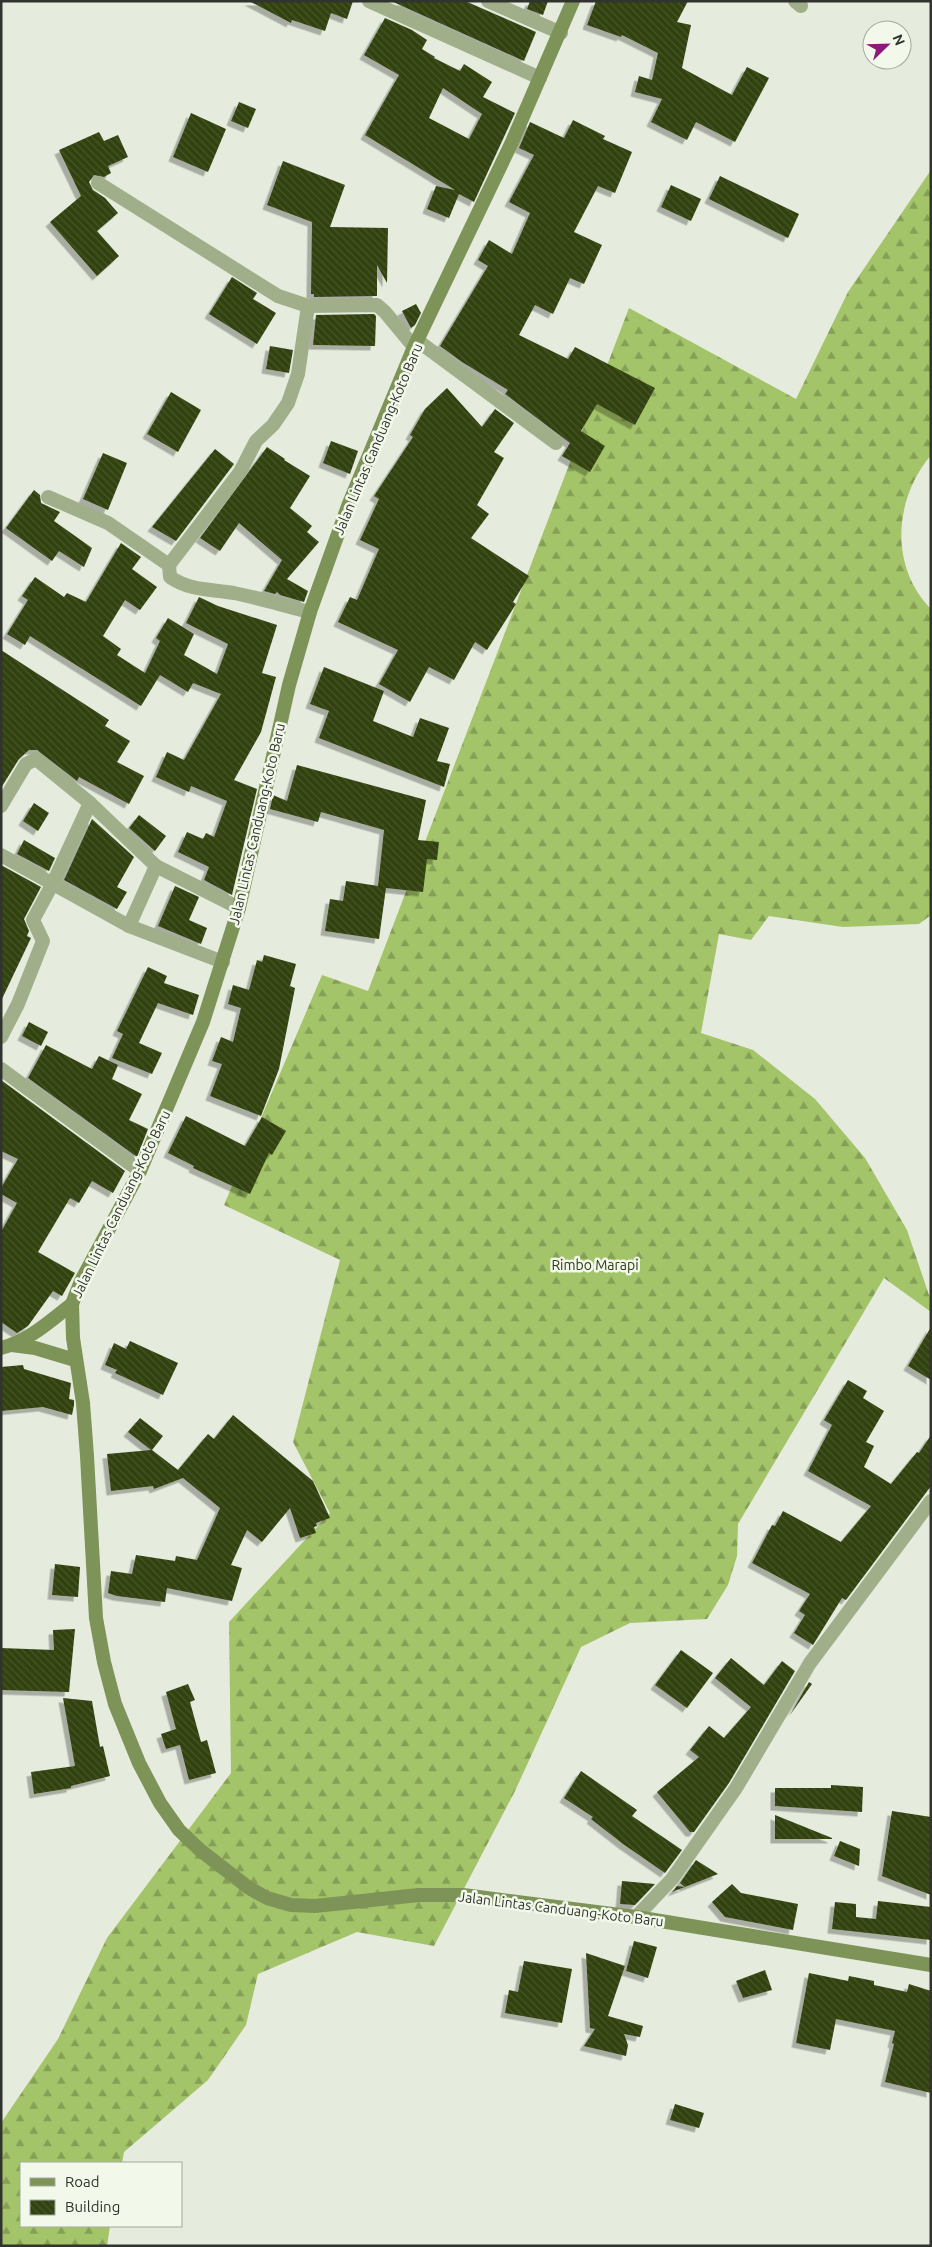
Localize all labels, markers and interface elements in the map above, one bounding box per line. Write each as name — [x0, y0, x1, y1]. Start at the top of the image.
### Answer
north arrow — [862, 20, 912, 70]
text: N — [890, 32, 908, 48]
street label: Jalan Lintas Canduang-Koto Baru — [330, 341, 426, 537]
street label: Jalan Lintas Canduang-Koto Baru — [226, 721, 288, 927]
street label: Jalan Lintas Canduang-Koto Baru — [69, 1108, 173, 1300]
park label: Rimbo Marapi — [551, 1257, 639, 1273]
street label: Jalan Lintas Canduang-Koto Baru — [457, 1888, 665, 1930]
legend — [20, 2162, 182, 2227]
text: Road — [65, 2173, 100, 2190]
text: Building — [65, 2198, 120, 2215]

